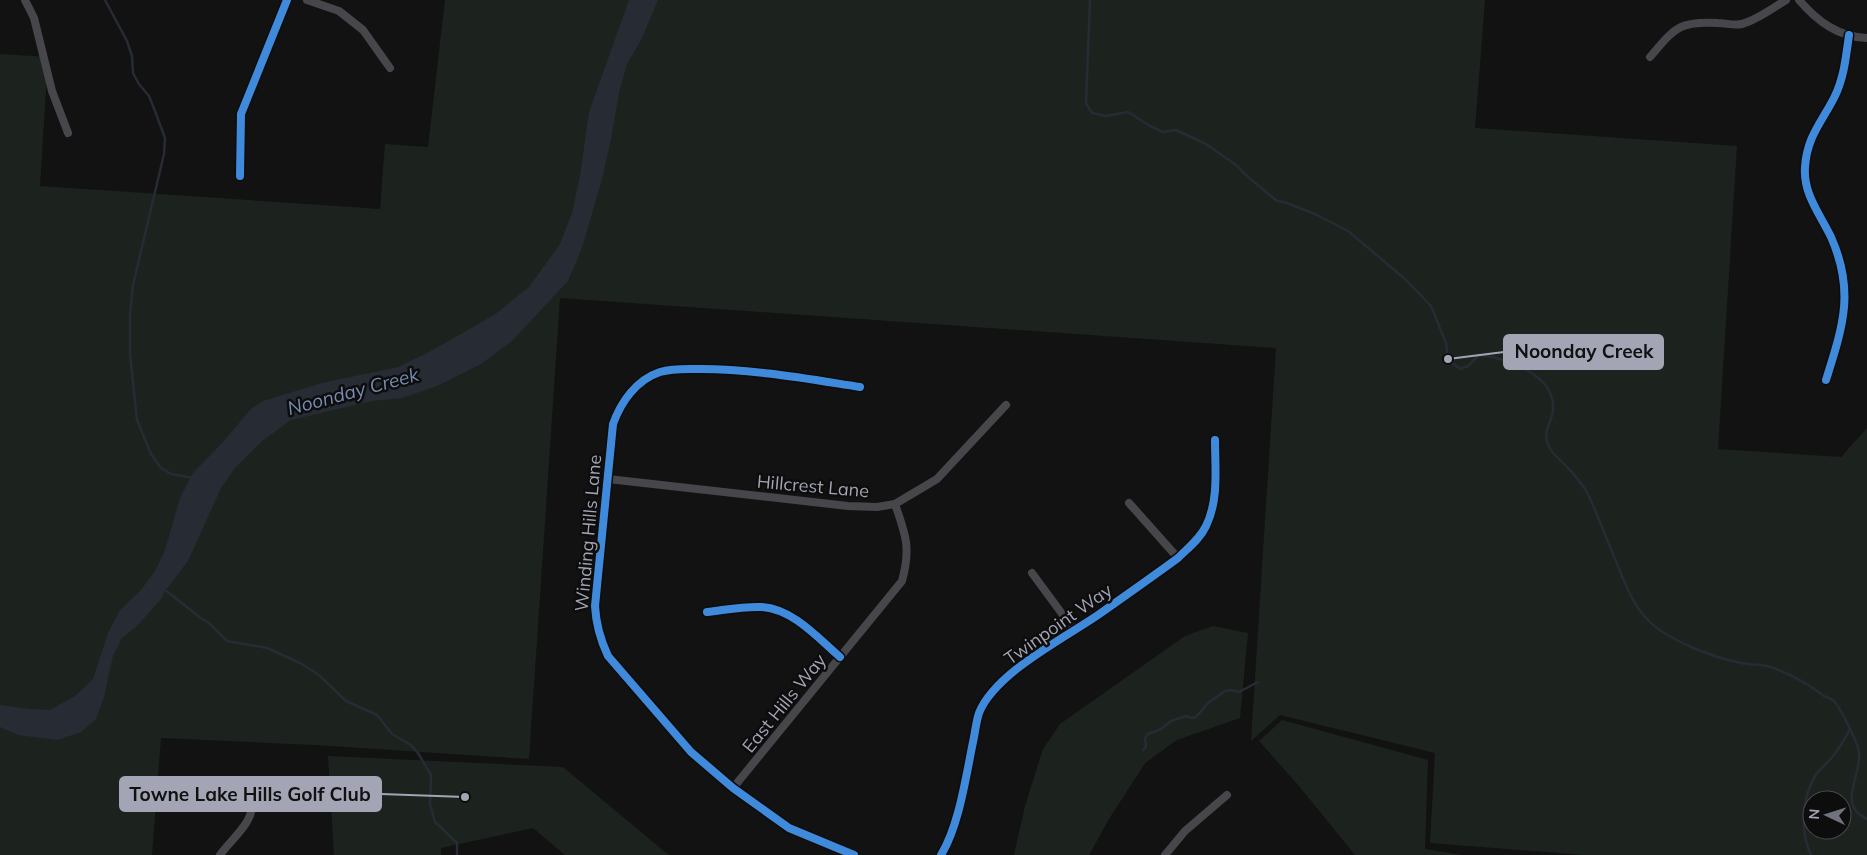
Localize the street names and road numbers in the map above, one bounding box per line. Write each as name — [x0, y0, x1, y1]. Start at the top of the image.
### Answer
street label: Winding Hills Lane — [570, 454, 606, 612]
street label: Hillcrest Lane — [756, 470, 870, 502]
street label: Twinpoint Way — [1000, 578, 1117, 670]
street label: East Hills Way — [737, 649, 831, 757]

